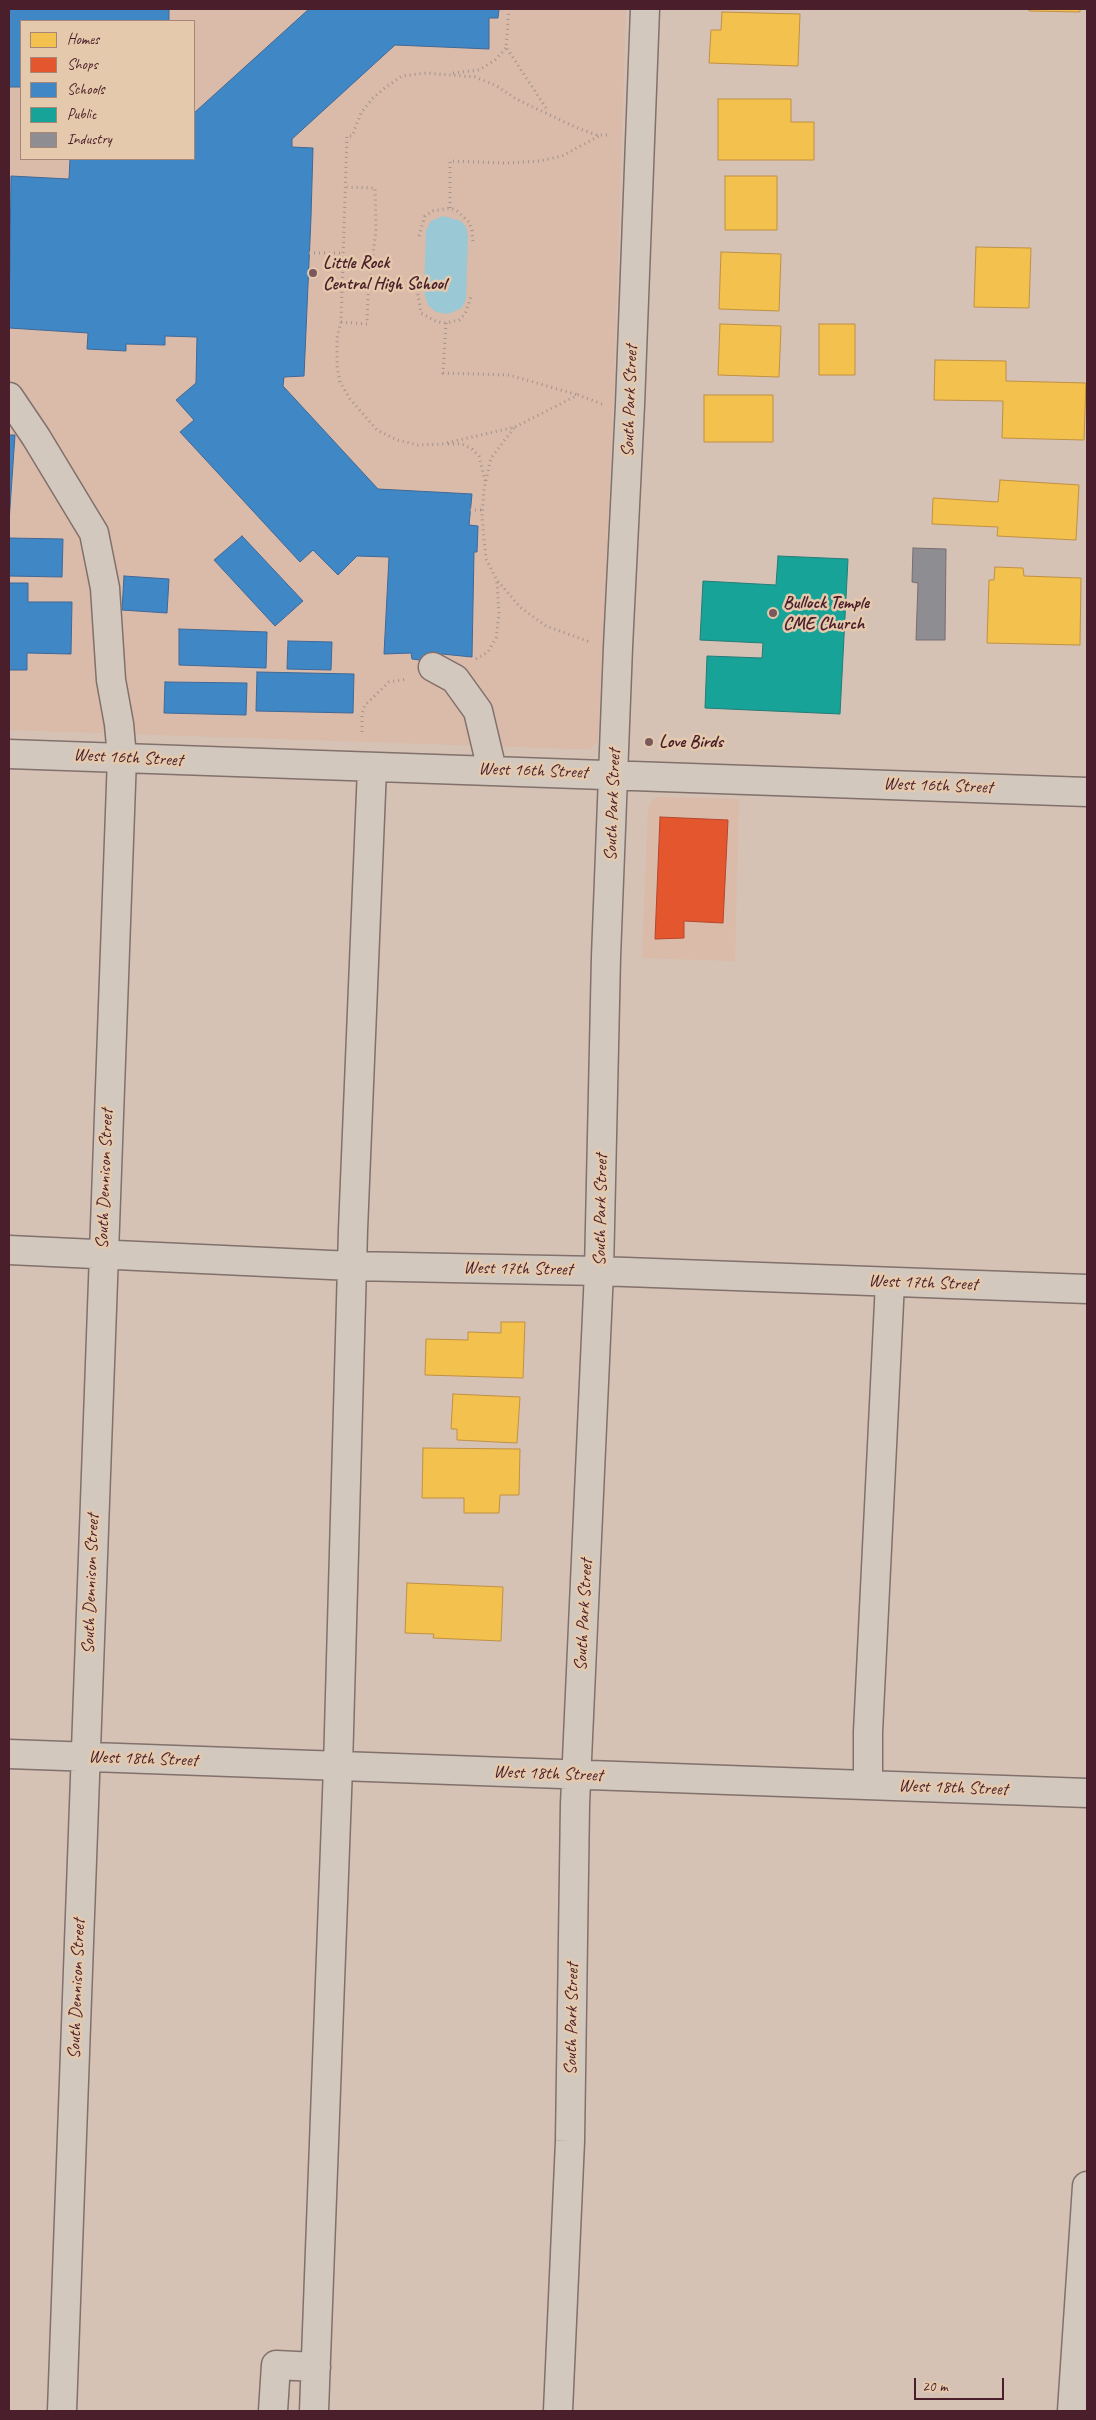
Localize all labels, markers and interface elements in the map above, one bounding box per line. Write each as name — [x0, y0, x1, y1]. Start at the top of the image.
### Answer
legend — [20, 20, 195, 160]
text: Homes — [67, 30, 99, 49]
text: Shops — [67, 55, 98, 74]
text: Schools — [67, 80, 104, 99]
text: Public — [67, 105, 96, 124]
text: Industry — [67, 130, 112, 149]
place label: Little Rock Central High School — [323, 252, 446, 294]
marker: Little Rock Central High School — [307, 267, 319, 279]
street label: South Park Street — [617, 345, 643, 457]
place label: Bullock Temple CME Church — [783, 592, 869, 634]
marker: Bullock Temple CME Church — [767, 607, 779, 619]
place label: Love Birds — [659, 731, 723, 753]
marker: Love Birds — [643, 736, 655, 748]
street label: West 16th Street — [73, 744, 183, 772]
street label: South Park Street — [600, 749, 626, 861]
street label: West 16th Street — [478, 758, 588, 784]
street label: West 16th Street — [883, 773, 993, 799]
street label: South Dennison Street — [92, 1109, 118, 1249]
street label: South Park Street — [589, 1154, 613, 1266]
street label: West 17th Street — [463, 1257, 573, 1281]
street label: West 17th Street — [868, 1270, 978, 1296]
street label: South Dennison Street — [78, 1514, 104, 1654]
street label: South Park Street — [570, 1558, 598, 1672]
street label: West 18th Street — [88, 1746, 198, 1772]
street label: West 18th Street — [493, 1761, 603, 1787]
street label: West 18th Street — [898, 1775, 1008, 1801]
street label: South Dennison Street — [64, 1919, 90, 2059]
street label: South Park Street — [560, 1963, 584, 2075]
scale bar — [916, 2368, 1006, 2400]
text: 20 m — [922, 2377, 948, 2396]

